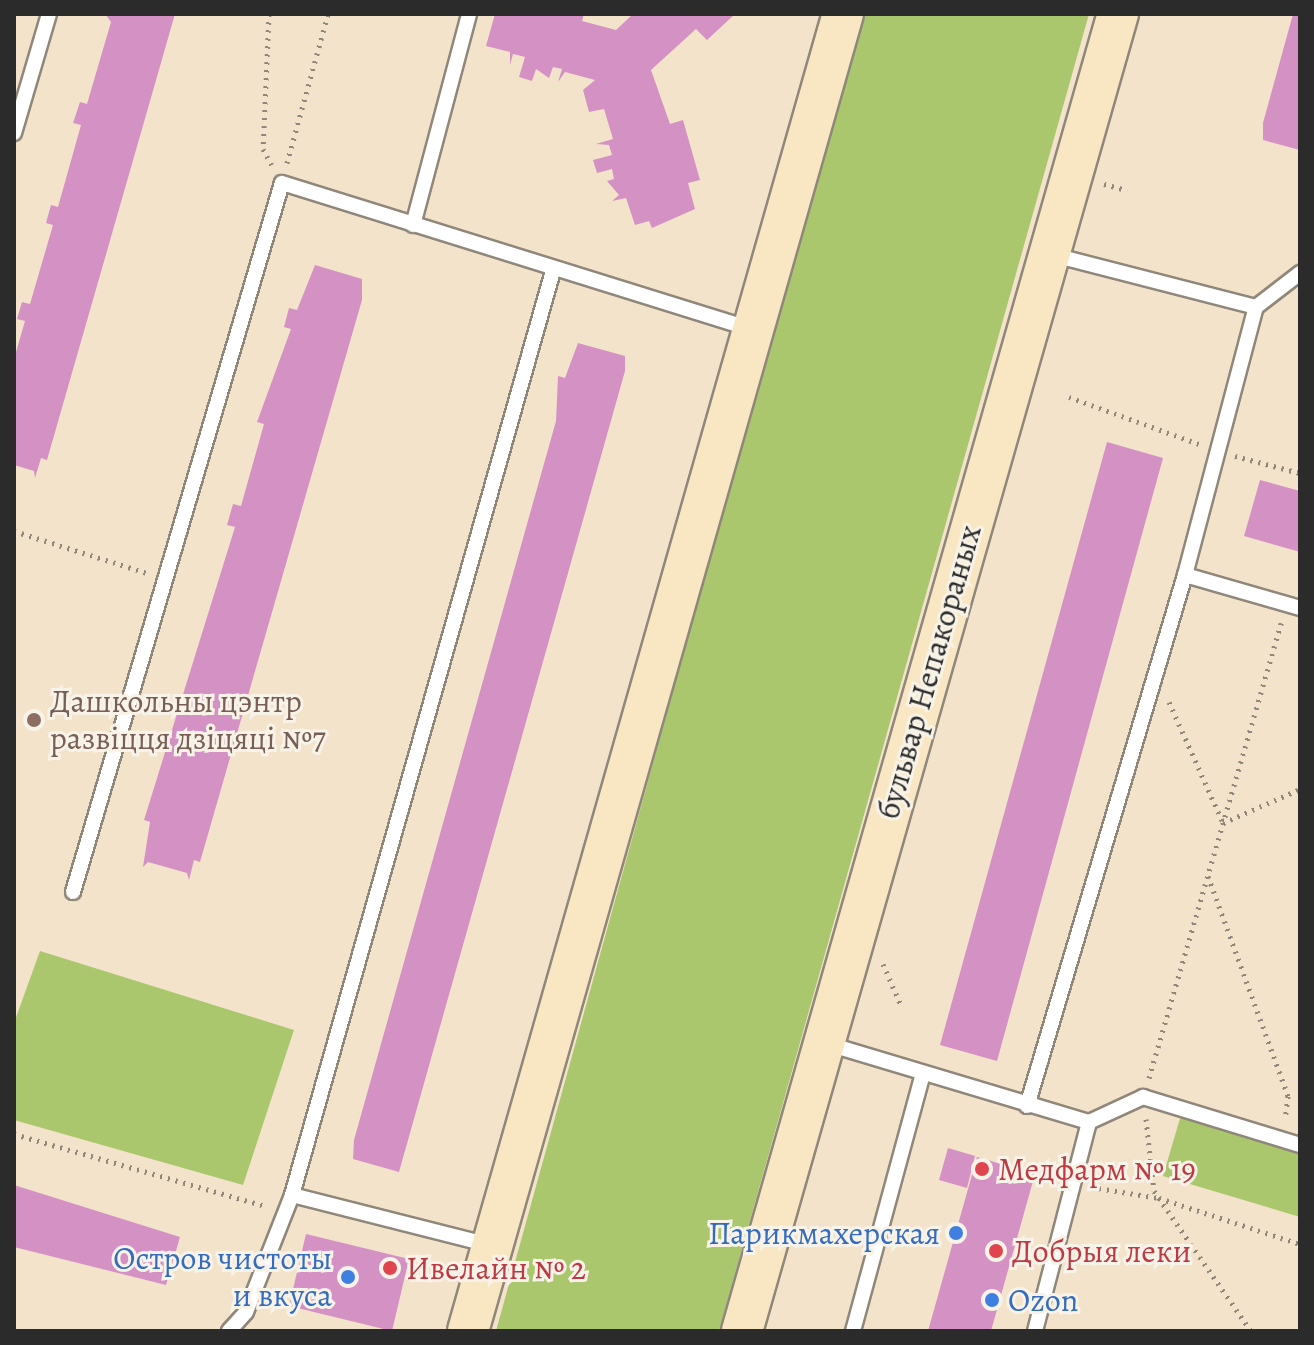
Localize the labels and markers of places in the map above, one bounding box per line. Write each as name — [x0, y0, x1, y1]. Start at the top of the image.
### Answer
place label: Дашкольны цэнтр развіцця дзіцяці №7 — [50, 683, 326, 758]
marker: Дашкольны цэнтр развіцця дзіцяці №7 — [25, 711, 43, 729]
place label: Медфарм № 19 — [998, 1150, 1196, 1188]
marker: Медфарм № 19 — [973, 1160, 991, 1178]
place label: Парикмахерская — [708, 1214, 940, 1252]
marker: Парикмахерская — [947, 1224, 965, 1242]
place label: Добрыя леки — [1012, 1232, 1191, 1270]
place label: Остров чистоты и вкуса — [113, 1240, 332, 1315]
marker: Добрыя леки — [987, 1242, 1005, 1260]
place label: Ивелайн № 2 — [406, 1249, 586, 1287]
marker: Ивелайн № 2 — [381, 1259, 399, 1277]
marker: Остров чистоты и вкуса — [339, 1268, 357, 1286]
place label: Ozon — [1008, 1281, 1078, 1319]
marker: Ozon — [983, 1291, 1001, 1309]

